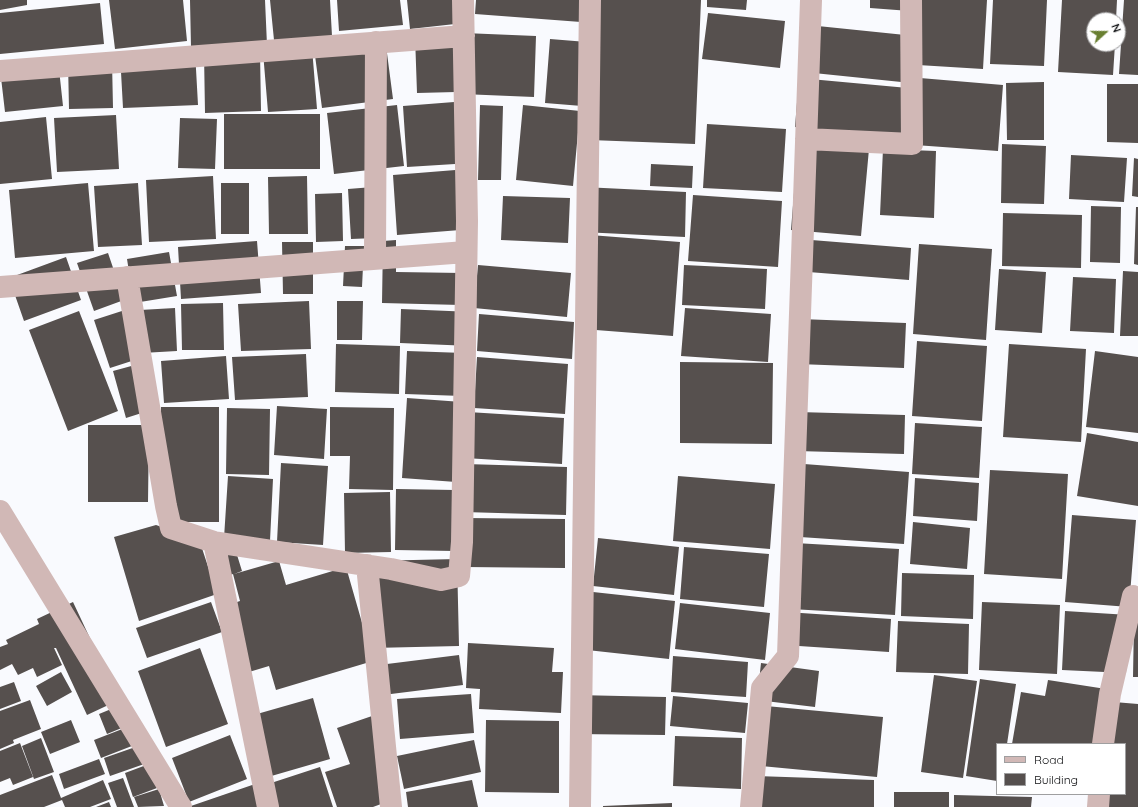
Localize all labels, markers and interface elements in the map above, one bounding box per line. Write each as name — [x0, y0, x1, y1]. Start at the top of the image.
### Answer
north arrow — [1086, 12, 1126, 52]
text: N — [1108, 22, 1124, 34]
legend — [996, 743, 1126, 795]
text: Road — [1034, 752, 1064, 767]
text: Building — [1034, 772, 1078, 787]

